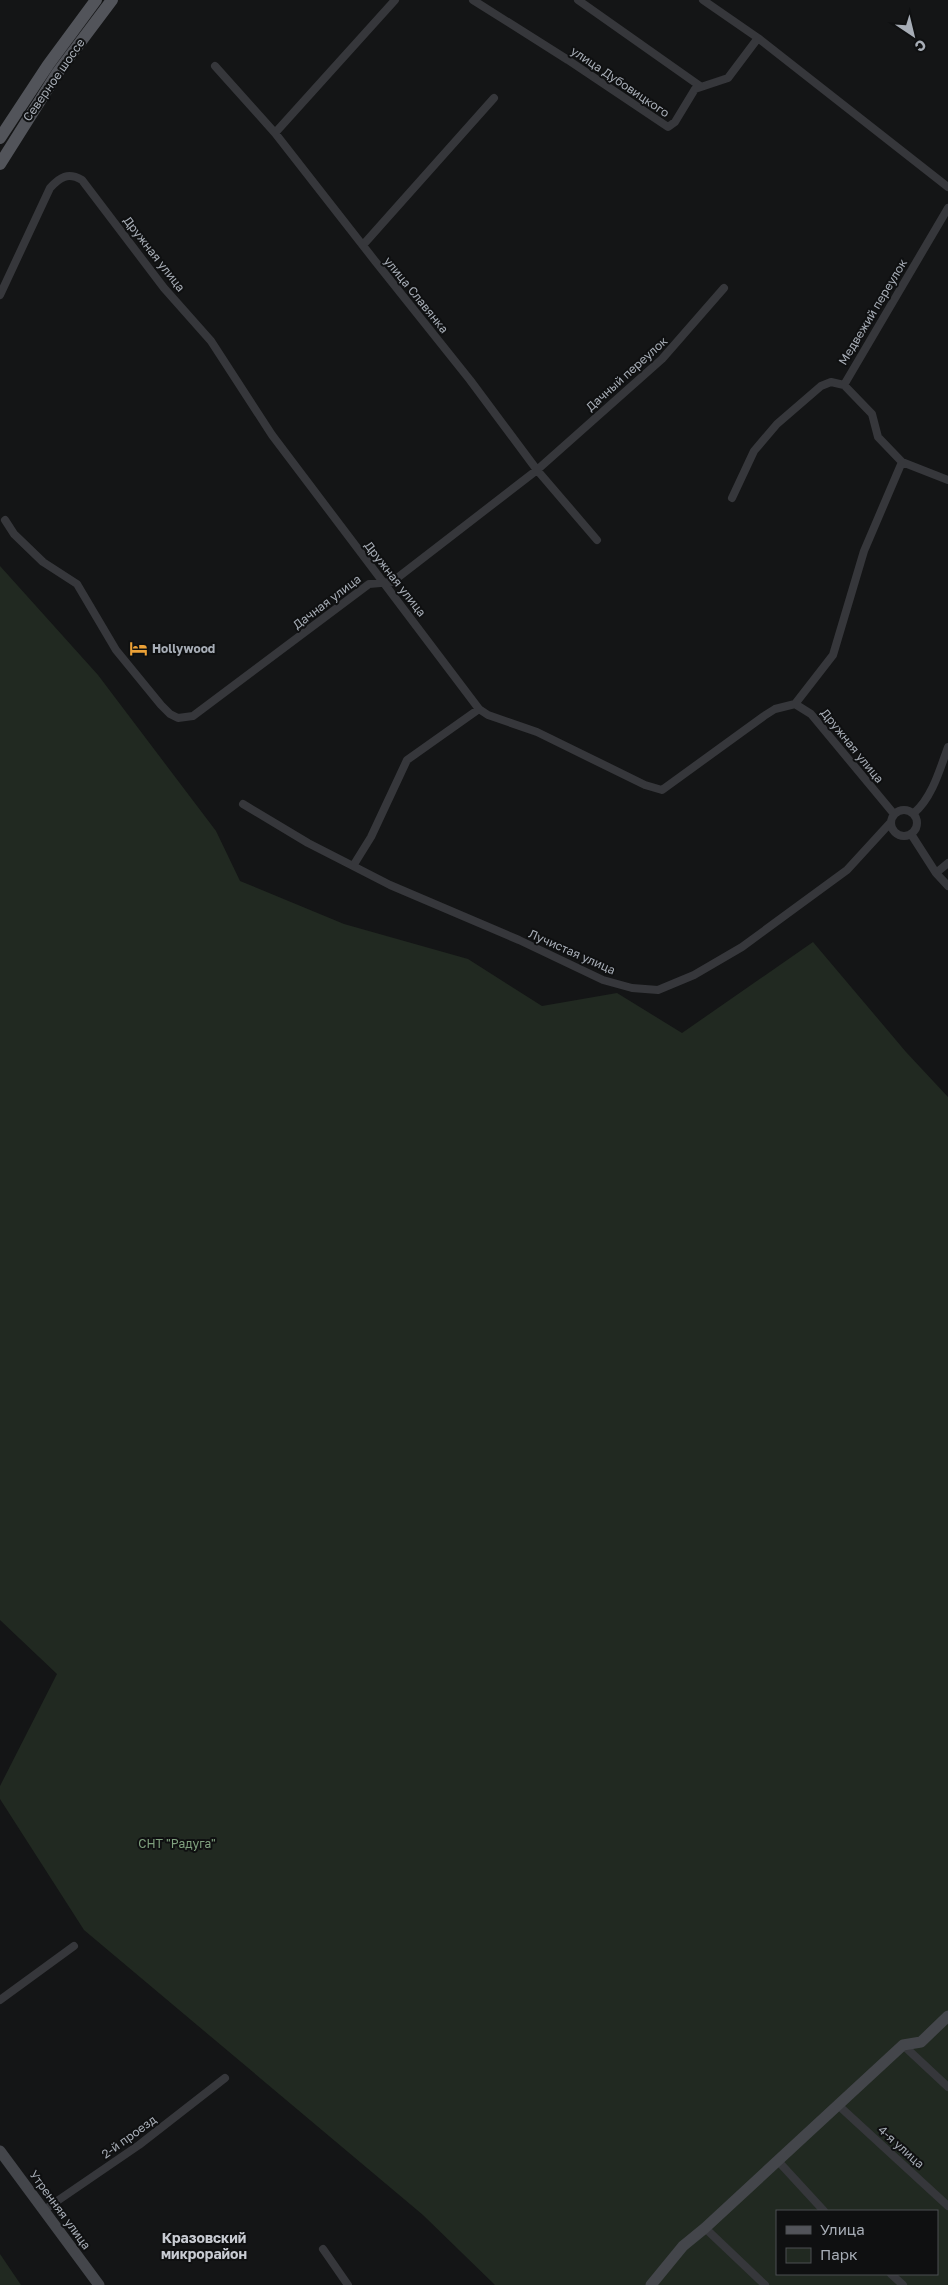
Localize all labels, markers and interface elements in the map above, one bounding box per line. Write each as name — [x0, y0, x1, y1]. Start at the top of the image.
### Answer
north arrow — [888, 10, 938, 60]
street label: Северное шоссе — [19, 35, 88, 124]
text: С — [912, 36, 930, 56]
street label: улица Дубовицкого — [568, 43, 672, 120]
street label: Дружная улица — [120, 213, 188, 294]
street label: улица Славянка — [381, 253, 452, 336]
street label: Медвежий переулок — [835, 256, 910, 367]
street label: Дачный переулок — [583, 333, 671, 414]
street label: Дружная улица — [361, 538, 429, 619]
street label: Дачная улица — [290, 571, 364, 632]
hotel icon: Hollywood — [128, 639, 148, 659]
place label: Hollywood — [152, 641, 215, 656]
street label: Дружная улица — [818, 705, 887, 786]
street label: Лучистая улица — [527, 926, 618, 977]
park label: СНТ "Радуга" — [138, 1836, 216, 1851]
street label: 2-й проезд — [98, 2112, 159, 2162]
street label: 4-я улица — [875, 2122, 927, 2171]
street label: Утренняя улица — [27, 2167, 94, 2252]
legend — [776, 2210, 938, 2275]
text: Улица — [820, 2220, 865, 2238]
district label: Кразовский микрорайон — [161, 2229, 247, 2262]
text: Парк — [820, 2245, 858, 2263]

